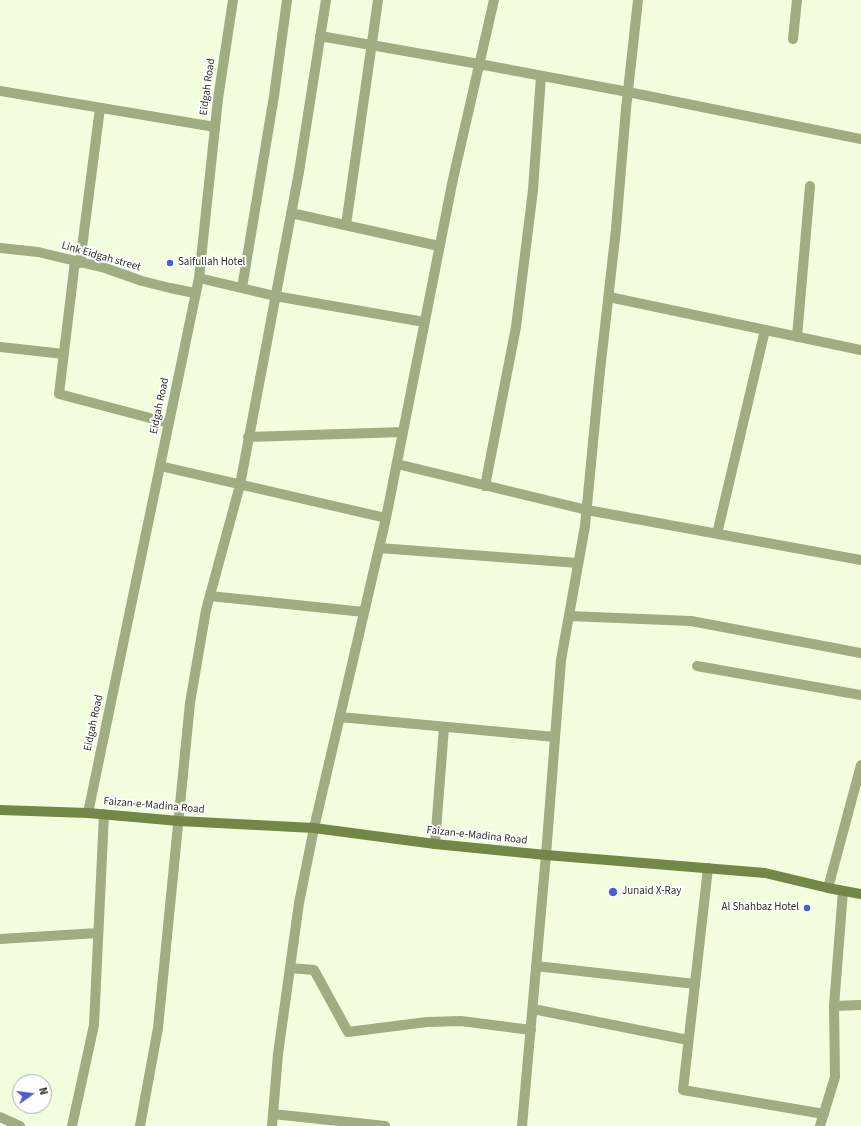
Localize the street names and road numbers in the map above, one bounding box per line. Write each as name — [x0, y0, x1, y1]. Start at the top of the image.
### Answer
street label: Eidgah Road — [197, 58, 219, 116]
street label: Link Eidgah street — [60, 239, 142, 275]
street label: Eidgah Road — [148, 377, 172, 435]
street label: Eidgah Road — [82, 694, 106, 752]
street label: Faizan-e-Madina Road — [103, 795, 205, 817]
street label: Faizan-e-Madina Road — [426, 824, 528, 848]

